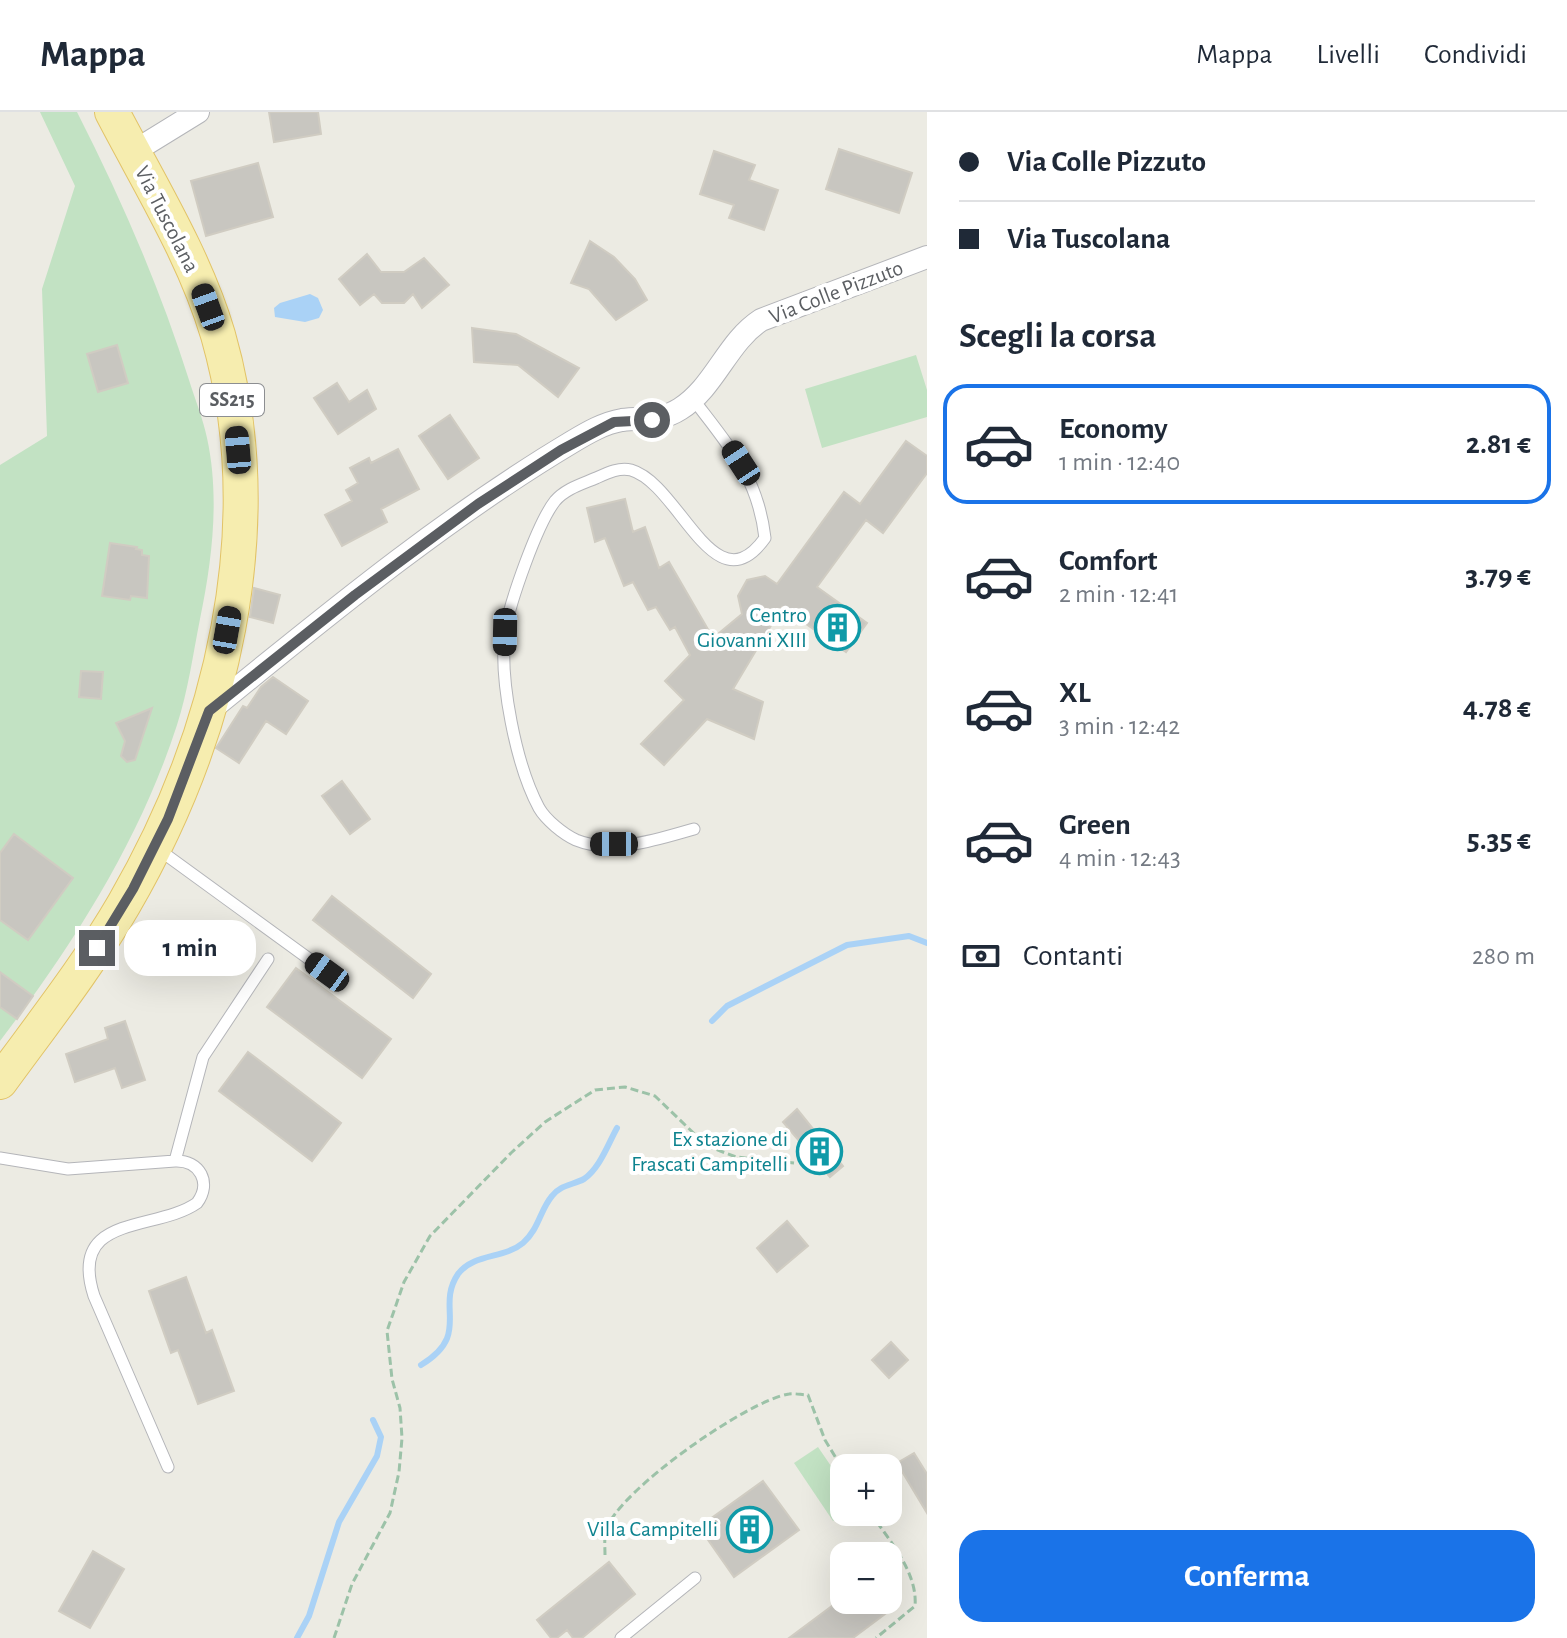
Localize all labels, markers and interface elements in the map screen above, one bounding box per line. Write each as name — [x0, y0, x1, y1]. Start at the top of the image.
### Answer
text: Mappa — [40, 36, 146, 74]
text: Mappa — [1196, 41, 1273, 69]
text: Livelli — [1317, 41, 1380, 69]
text: Condividi — [1424, 41, 1527, 69]
text: Via Colle Pizzuto — [1007, 147, 1206, 177]
street label: Via Tuscolana — [131, 162, 203, 276]
text: Via Tuscolana — [1007, 224, 1170, 254]
street label: Via Colle Pizzuto — [766, 256, 906, 328]
car — [189, 280, 227, 334]
text: Scegli la corsa — [959, 318, 1156, 354]
road number: SS215 — [200, 384, 264, 416]
route start — [634, 402, 670, 438]
icon: car — [963, 408, 1035, 480]
text: Economy — [1059, 414, 1168, 444]
car — [224, 425, 252, 475]
text: 2.81 € — [1466, 429, 1531, 459]
car — [718, 436, 764, 490]
text: 1 min · 12:40 — [1059, 449, 1180, 475]
icon: car — [963, 540, 1035, 612]
text: Comfort — [1059, 546, 1158, 576]
text: 3.79 € — [1465, 561, 1531, 591]
text: 2 min · 12:41 — [1059, 581, 1178, 607]
car — [211, 604, 243, 656]
place label: Centro Giovanni XIII — [697, 604, 807, 651]
building icon: Centro Giovanni XIII — [814, 604, 862, 652]
car — [493, 608, 517, 656]
icon: car — [963, 672, 1035, 744]
text: XL — [1059, 678, 1091, 708]
text: 4.78 € — [1463, 693, 1531, 723]
text: 3 min · 12:42 — [1059, 713, 1180, 739]
icon: car — [963, 804, 1035, 876]
text: Green — [1059, 810, 1131, 840]
text: 5.35 € — [1467, 825, 1531, 855]
car — [590, 832, 638, 856]
text: 4 min · 12:43 — [1059, 845, 1181, 871]
callout: 1 min — [125, 920, 257, 976]
route end — [79, 930, 115, 966]
icon: cash — [959, 934, 1003, 978]
text: 1 min — [163, 935, 217, 961]
text: Contanti — [1023, 941, 1123, 971]
text: 280 m — [1472, 943, 1535, 969]
car — [301, 948, 353, 996]
place label: Ex stazione di Frascati Campitelli — [631, 1128, 788, 1175]
building icon: Ex stazione di Frascati Campitelli — [795, 1128, 843, 1176]
map controls — [830, 1454, 902, 1614]
button: + — [830, 1454, 902, 1526]
building icon: Villa Campitelli — [725, 1505, 773, 1553]
place label: Villa Campitelli — [587, 1518, 718, 1540]
button: Conferma — [959, 1530, 1535, 1622]
button: − — [830, 1542, 902, 1614]

